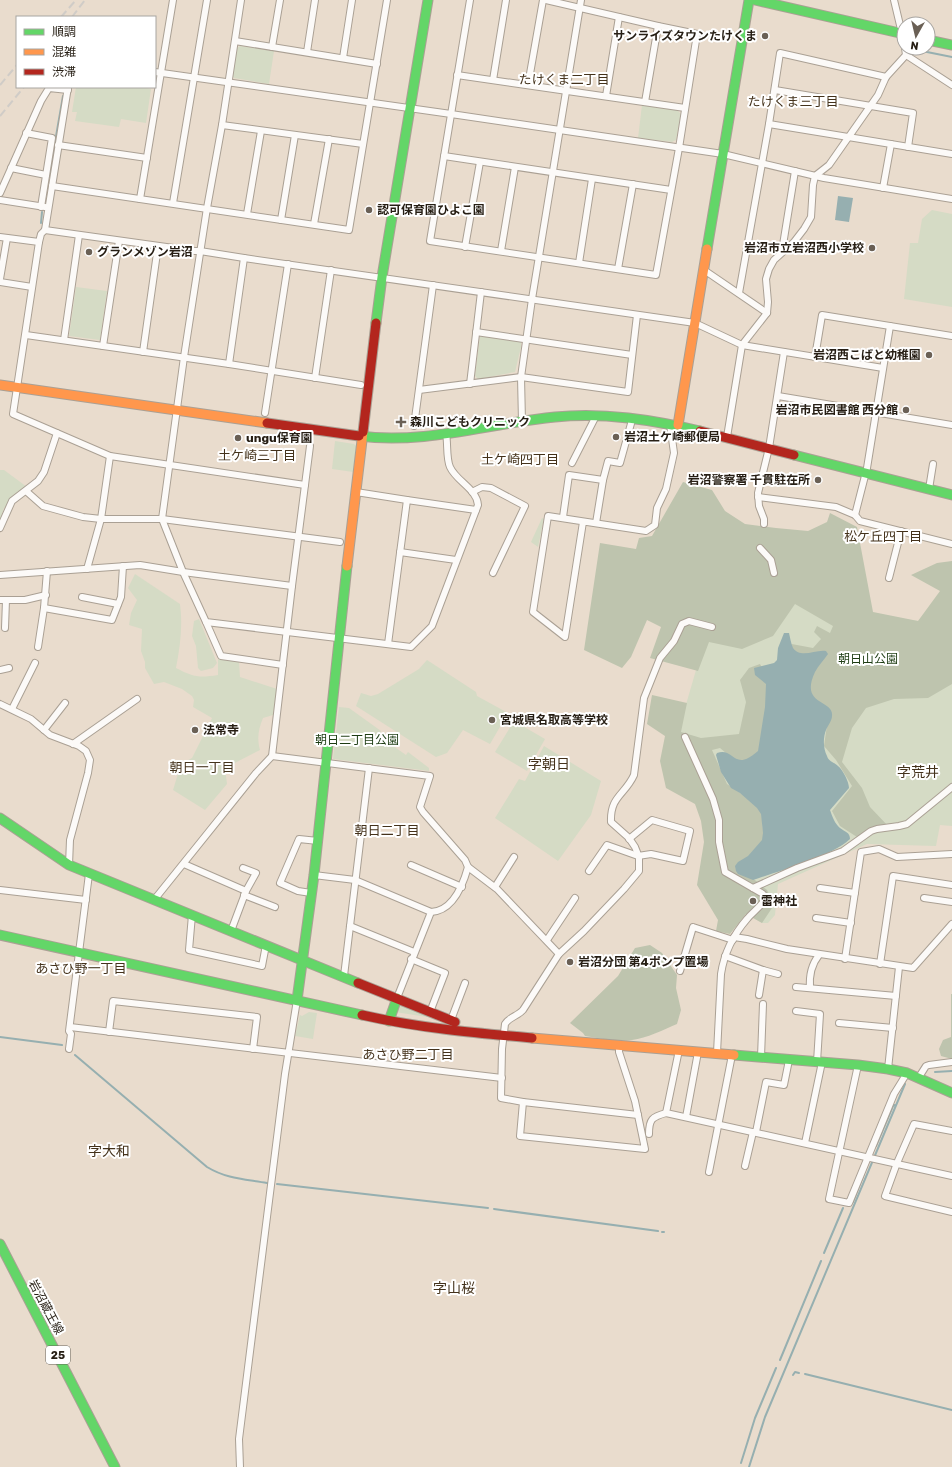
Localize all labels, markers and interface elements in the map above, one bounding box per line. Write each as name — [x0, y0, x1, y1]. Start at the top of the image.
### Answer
legend — [16, 16, 156, 88]
north arrow — [896, 16, 936, 56]
text: 順調 — [52, 25, 76, 39]
place label: サンライズタウンたけくま — [613, 29, 757, 43]
marker: サンライズタウンたけくま — [760, 31, 770, 41]
text: N — [910, 38, 920, 52]
text: 混雑 — [52, 45, 76, 59]
text: 渋滞 — [52, 65, 76, 79]
district label: たけくま二丁目 — [518, 72, 610, 87]
district label: たけくま三丁目 — [747, 94, 839, 109]
place label: 認可保育園ひよこ園 — [377, 203, 485, 217]
marker: 認可保育園ひよこ園 — [364, 205, 374, 215]
place label: 岩沼市立岩沼西小学校 — [744, 241, 864, 255]
marker: 岩沼市立岩沼西小学校 — [867, 243, 877, 253]
place label: グランメゾン岩沼 — [97, 245, 193, 259]
marker: グランメゾン岩沼 — [84, 247, 94, 257]
place label: 岩沼西こばと幼稚園 — [813, 348, 921, 362]
marker: 岩沼西こばと幼稚園 — [924, 350, 934, 360]
place label: 岩沼市民図書館 西分館 — [775, 403, 898, 417]
marker: 岩沼市民図書館 西分館 — [901, 405, 911, 415]
place label: 森川こどもクリニック — [410, 415, 530, 429]
marker: 森川こどもクリニック — [395, 416, 407, 428]
place label: 岩沼土ケ崎郵便局 — [624, 430, 720, 444]
place label: ungu保育園 — [246, 431, 313, 445]
marker: 岩沼土ケ崎郵便局 — [611, 432, 621, 442]
marker: ungu保育園 — [233, 433, 243, 443]
district label: 土ケ崎三丁目 — [218, 448, 296, 463]
district label: 土ケ崎四丁目 — [481, 452, 559, 467]
place label: 岩沼警察署 千貫駐在所 — [687, 473, 810, 487]
marker: 岩沼警察署 千貫駐在所 — [813, 475, 823, 485]
district label: 松ケ丘四丁目 — [844, 529, 922, 544]
park label: 朝日山公園 — [838, 652, 898, 666]
place label: 宮城県名取高等学校 — [500, 713, 608, 727]
marker: 宮城県名取高等学校 — [487, 715, 497, 725]
place label: 法常寺 — [203, 723, 239, 737]
marker: 法常寺 — [190, 725, 200, 735]
park label: 朝日二丁目公園 — [315, 733, 399, 747]
district label: 字朝日 — [528, 756, 570, 773]
district label: 朝日一丁目 — [169, 760, 235, 775]
district label: 字荒井 — [897, 764, 939, 781]
district label: 朝日二丁目 — [354, 823, 420, 838]
place label: 雷神社 — [761, 894, 797, 908]
marker: 雷神社 — [748, 896, 758, 906]
place label: 岩沼分団 第4ポンプ置場 — [578, 955, 708, 969]
marker: 岩沼分団 第4ポンプ置場 — [565, 957, 575, 967]
district label: あさひ野一丁目 — [35, 961, 127, 976]
district label: あさひ野二丁目 — [362, 1047, 454, 1062]
district label: 字大和 — [88, 1143, 130, 1160]
street label: 岩沼蔵王線 — [26, 1277, 66, 1337]
district label: 字山桜 — [433, 1280, 475, 1297]
road number: 25 — [46, 1346, 70, 1364]

